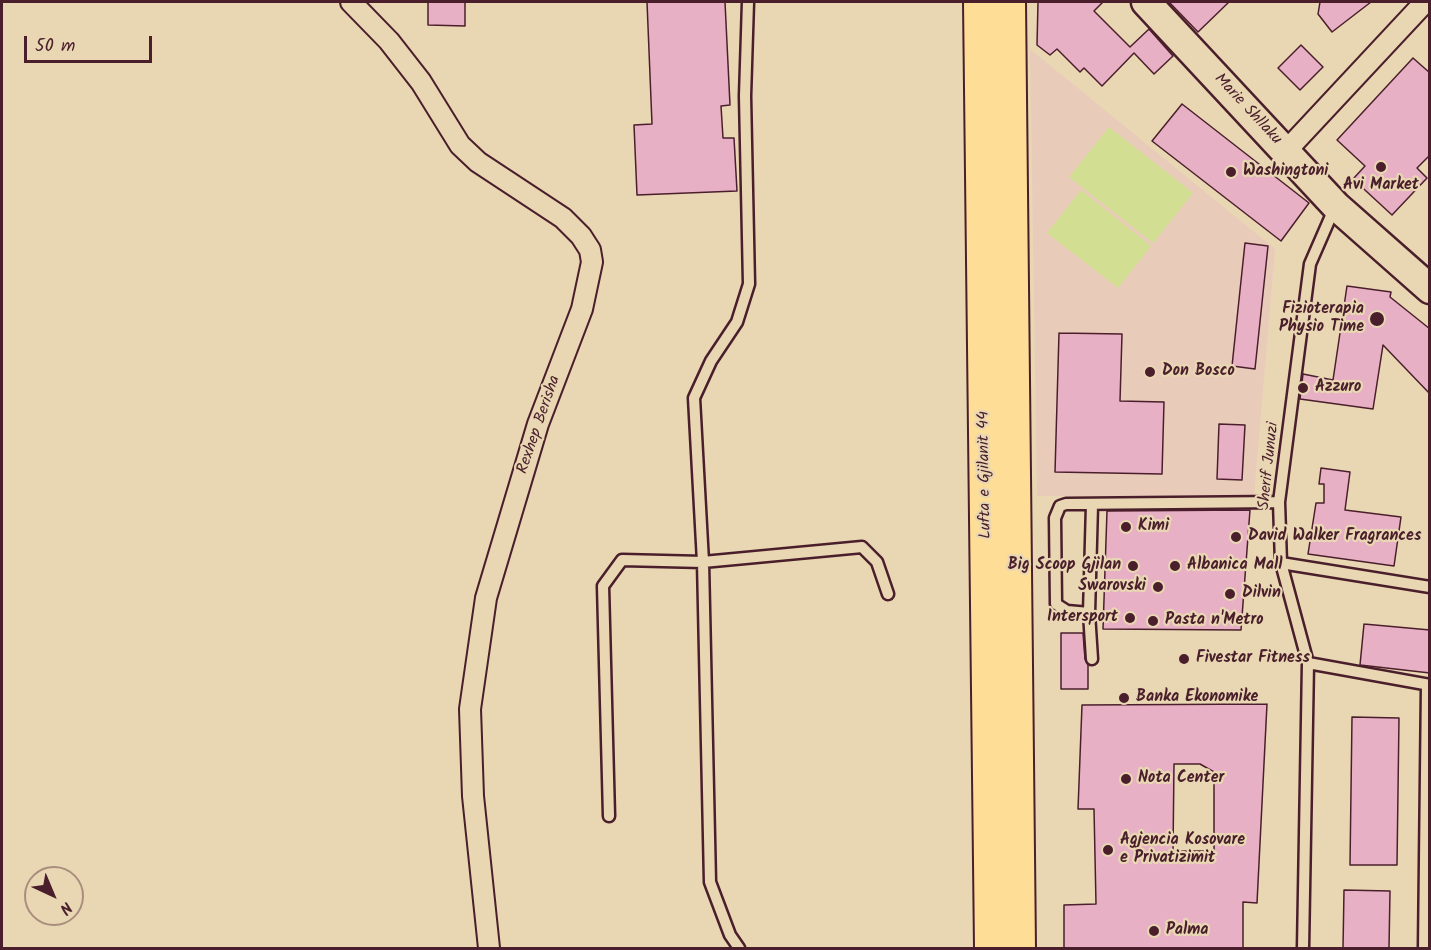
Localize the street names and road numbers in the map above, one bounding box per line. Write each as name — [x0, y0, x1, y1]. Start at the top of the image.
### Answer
street label: Marie Shllaku — [1209, 70, 1285, 150]
street label: Rexhep Berisha — [514, 373, 566, 477]
street label: Lufta e Gjilanit 44 — [975, 411, 997, 539]
street label: Sherif Junuzi — [1256, 421, 1284, 511]

